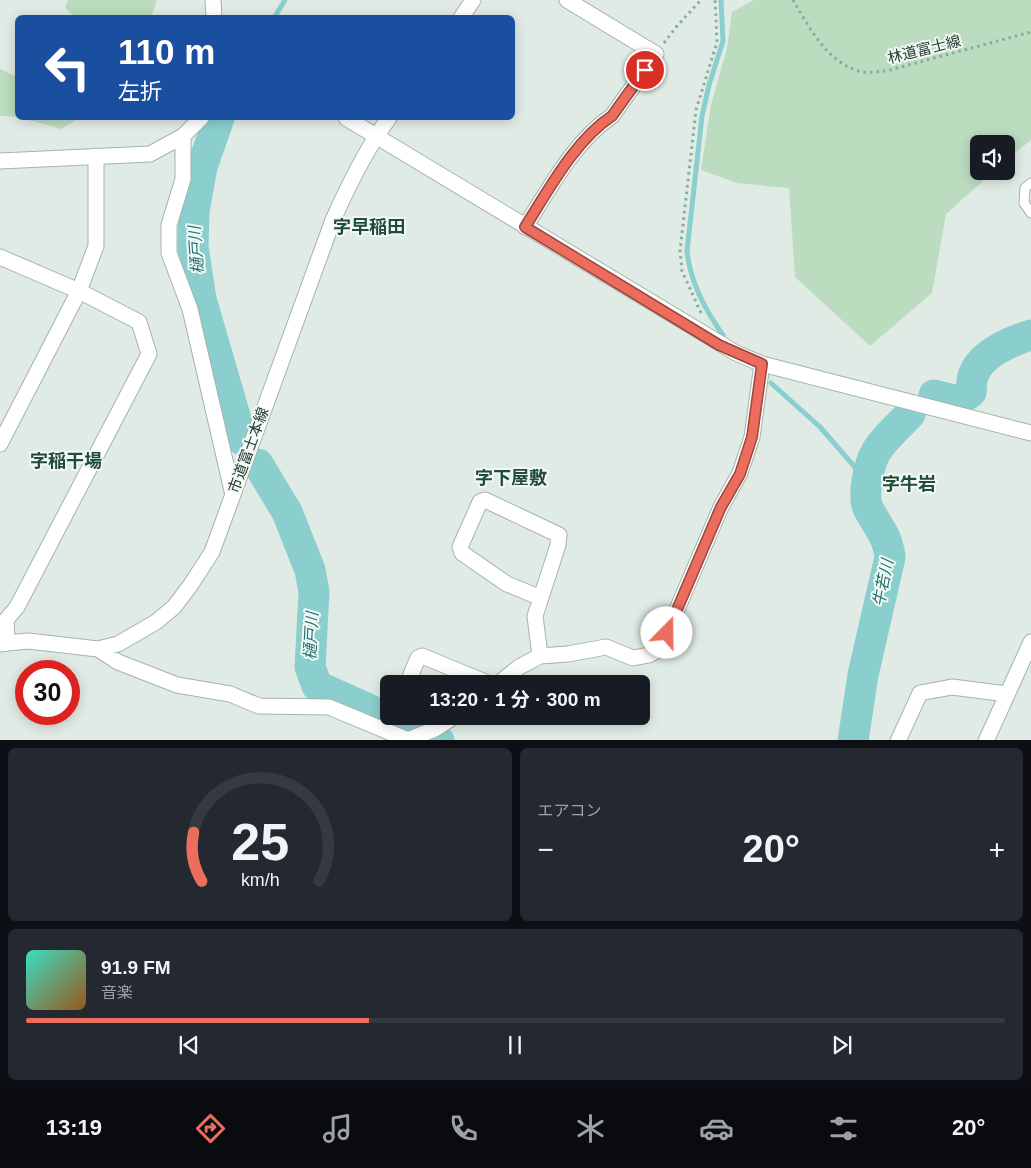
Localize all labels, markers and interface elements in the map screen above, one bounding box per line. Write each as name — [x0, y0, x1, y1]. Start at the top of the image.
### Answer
text: 110 m — [118, 32, 215, 71]
street label: 林道富士線 — [886, 32, 962, 66]
icon: left — [35, 35, 100, 100]
pin — [624, 49, 666, 91]
icon: arrive — [631, 56, 659, 84]
text: 左折 — [118, 79, 162, 104]
map controls — [970, 135, 1015, 180]
button: sound — [970, 135, 1015, 180]
district label: 字早稲田 — [333, 217, 405, 237]
water label: 樋戸川 — [186, 223, 206, 275]
street label: 市道富士本線 — [225, 405, 271, 495]
district label: 字稲干場 — [30, 451, 102, 471]
district label: 字下屋敷 — [475, 468, 547, 488]
district label: 字牛岩 — [882, 474, 936, 494]
water label: 牛若川 — [870, 556, 896, 608]
position arrow — [640, 606, 692, 658]
water label: 樋戸川 — [301, 610, 321, 660]
speed limit sign: 30 — [15, 660, 80, 725]
text: 13:20 · 1 分 · 300 m — [429, 689, 601, 710]
text: エアコン — [538, 802, 602, 819]
text: 25 — [231, 813, 289, 871]
text: 20° — [743, 828, 800, 870]
text: − — [538, 834, 554, 865]
text: + — [989, 834, 1005, 865]
text: km/h — [240, 870, 279, 890]
text: 91.9 FM — [101, 957, 171, 978]
text: 音楽 — [101, 984, 133, 1001]
icon: previous — [175, 1031, 203, 1059]
icon: pause — [501, 1031, 529, 1059]
icon: next — [828, 1031, 856, 1059]
icon: directions — [193, 1111, 228, 1146]
icon: music — [320, 1111, 355, 1146]
icon: phone — [446, 1111, 481, 1146]
icon: climate — [573, 1111, 608, 1146]
icon: car — [699, 1111, 734, 1146]
icon: filters — [826, 1111, 861, 1146]
text: 13:19 — [46, 1115, 102, 1140]
text: 20° — [952, 1115, 985, 1140]

